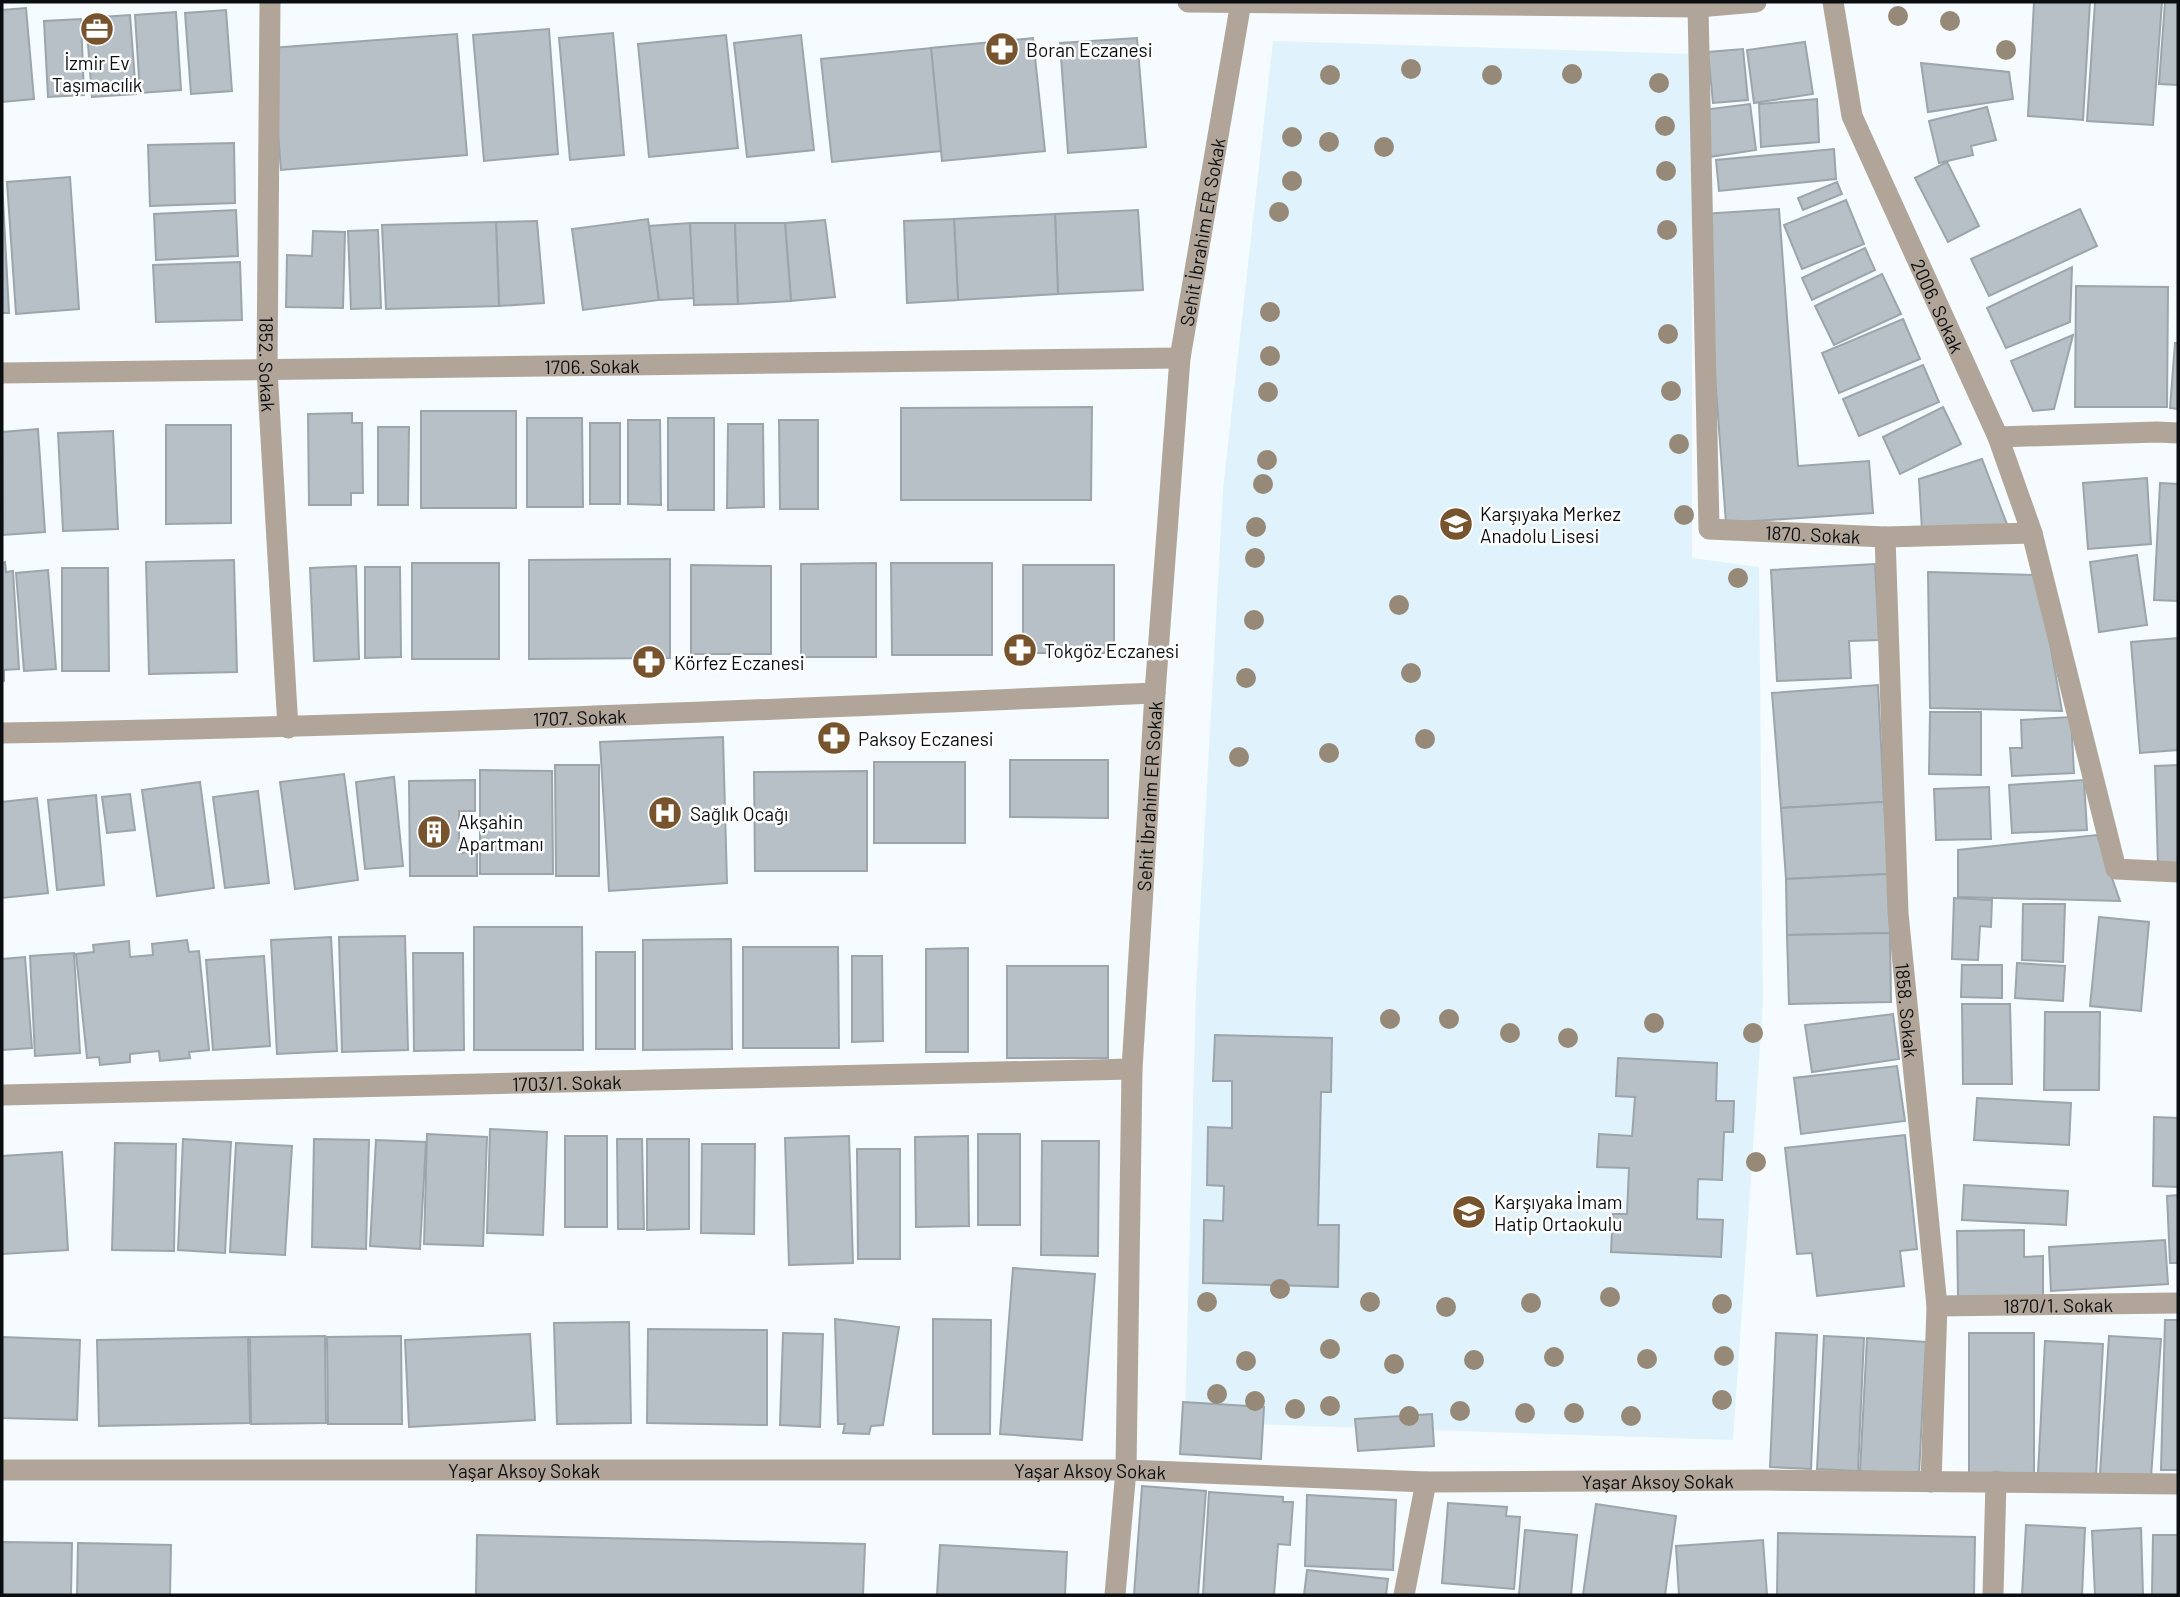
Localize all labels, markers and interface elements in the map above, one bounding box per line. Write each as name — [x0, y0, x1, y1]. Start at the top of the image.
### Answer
office icon: İzmir Ev Taşımacılık — [78, 10, 116, 48]
pharmacy icon: Boran Eczanesi — [983, 30, 1021, 68]
place label: Boran Eczanesi — [1026, 38, 1153, 61]
place label: İzmir Ev Taşımacılık — [52, 51, 142, 96]
street label: Sehit İbrahim ER Sokak — [1174, 136, 1229, 328]
street label: 2006. Sokak — [1907, 255, 1970, 356]
street label: 1852. Sokak — [255, 316, 281, 412]
street label: 1706. Sokak — [544, 353, 640, 378]
place label: Karşıyaka Merkez Anadolu Lisesi — [1480, 502, 1621, 547]
school or university icon: Karşıyaka Merkez Anadolu Lisesi — [1437, 505, 1475, 543]
street label: 1870. Sokak — [1765, 520, 1861, 547]
pharmacy icon: Tokgöz Eczanesi — [1001, 631, 1039, 669]
place label: Tokgöz Eczanesi — [1044, 639, 1179, 662]
pharmacy icon: Körfez Eczanesi — [630, 643, 668, 681]
place label: Körfez Eczanesi — [674, 651, 805, 674]
street label: Sehit İbrahim ER Sokak — [1131, 700, 1166, 892]
street label: 1707. Sokak — [533, 703, 627, 730]
pharmacy icon: Paksoy Eczanesi — [815, 719, 853, 757]
place label: Paksoy Eczanesi — [858, 727, 994, 750]
hospital icon: Sağlık Ocağı — [646, 794, 684, 832]
place label: Sağlık Ocağı — [690, 802, 788, 825]
place label: Akşahin Apartmanı — [458, 810, 544, 855]
building icon: Akşahin Apartmanı — [415, 813, 453, 851]
street label: 1858. Sokak — [1891, 962, 1924, 1059]
street label: 1703/1. Sokak — [512, 1069, 622, 1095]
place label: Karşıyaka İmam Hatip Ortaokulu — [1494, 1190, 1623, 1235]
school or university icon: Karşıyaka İmam Hatip Ortaokulu — [1450, 1193, 1488, 1231]
street label: 1870/1. Sokak — [2003, 1292, 2113, 1317]
street label: Yaşar Aksoy Sokak — [448, 1459, 600, 1482]
street label: Yaşar Aksoy Sokak — [1014, 1459, 1166, 1483]
street label: Yaşar Aksoy Sokak — [1582, 1469, 1734, 1493]

